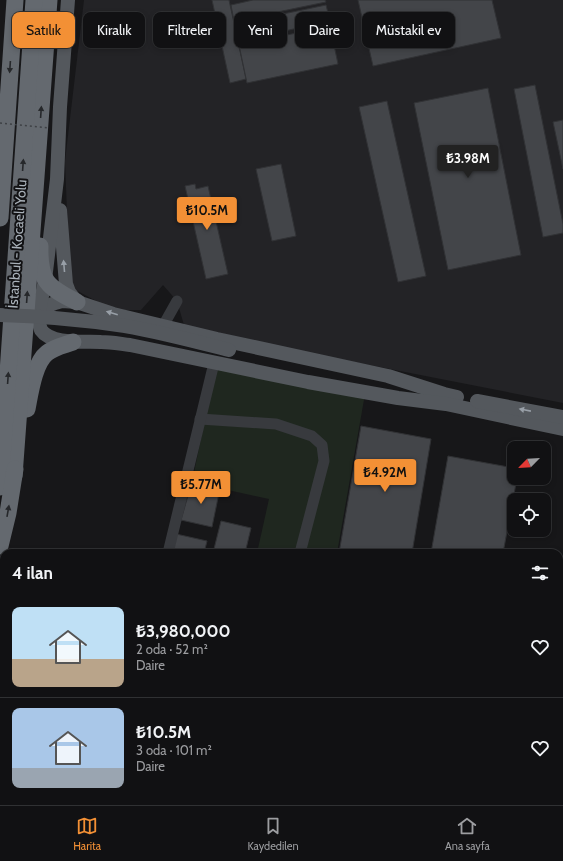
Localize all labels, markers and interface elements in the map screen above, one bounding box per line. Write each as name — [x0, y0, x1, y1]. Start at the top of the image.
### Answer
chip: Satılık — [12, 12, 75, 48]
chip: Kiralık — [83, 12, 145, 48]
chip: Filtreler — [153, 12, 226, 48]
chip: Yeni — [234, 12, 287, 48]
chip: Daire — [295, 12, 354, 48]
chip: Müstakil ev — [362, 12, 455, 48]
one-way arrow — [7, 61, 14, 73]
one-way arrow — [37, 106, 44, 118]
pin: ₺3.98M — [435, 145, 501, 179]
text: ₺3.98M — [446, 150, 490, 166]
one-way arrow — [19, 159, 26, 171]
street label: İstanbul - Kocaeli Yolu — [4, 179, 30, 309]
pin: ₺10.5M — [174, 197, 240, 231]
text: ₺10.5M — [186, 202, 228, 218]
one-way arrow — [61, 260, 68, 272]
one-way arrow — [24, 291, 30, 303]
one-way arrow — [106, 310, 118, 316]
one-way arrow — [4, 372, 11, 384]
one-way arrow — [519, 406, 531, 412]
north arrow — [507, 441, 551, 485]
map controls — [507, 441, 551, 537]
pin: ₺4.92M — [352, 459, 418, 493]
text: ₺4.92M — [363, 464, 407, 480]
pin: ₺5.77M — [168, 471, 234, 505]
text: ₺5.77M — [180, 476, 222, 492]
button: locate — [507, 493, 551, 537]
one-way arrow — [5, 505, 11, 517]
icon: filters — [529, 562, 551, 584]
text: 4 ilan — [12, 563, 53, 583]
text: ₺3,980,000 — [136, 621, 230, 641]
icon: home — [44, 623, 92, 671]
icon: heart — [529, 636, 551, 658]
text: 2 oda · 52 m² — [136, 641, 208, 657]
text: Daire — [136, 657, 165, 673]
text: ₺10.5M — [136, 722, 191, 742]
icon: home — [44, 724, 92, 772]
icon: heart — [529, 737, 551, 759]
text: 3 oda · 101 m² — [136, 742, 212, 758]
text: Daire — [136, 758, 165, 774]
tab: Harita — [73, 815, 101, 853]
tab: Kaydedilen — [247, 815, 299, 853]
tab: Ana sayfa — [445, 815, 490, 853]

